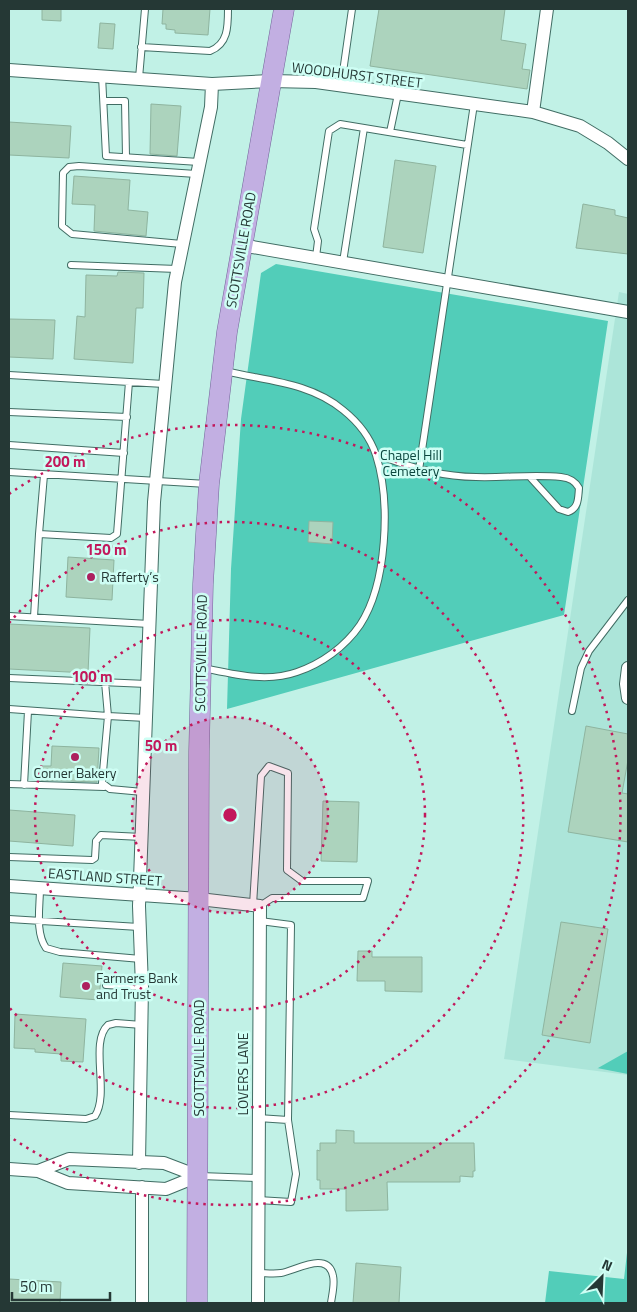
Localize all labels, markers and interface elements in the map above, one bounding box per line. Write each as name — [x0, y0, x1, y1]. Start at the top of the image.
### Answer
street label: WOODHURST STREET — [291, 56, 424, 93]
street label: SCOTTSVILLE ROAD — [220, 190, 261, 309]
park label: Chapel Hill Cemetery — [380, 444, 442, 481]
text: 200 m — [44, 450, 86, 473]
text: 150 m — [85, 538, 127, 561]
place label: Rafferty’s — [101, 566, 159, 587]
marker: Rafferty’s — [85, 571, 97, 583]
street label: SCOTTSVILLE ROAD — [189, 594, 212, 712]
text: 100 m — [71, 665, 113, 688]
text: 50 m — [145, 734, 177, 757]
marker: Corner Bakery — [69, 751, 81, 763]
place label: Corner Bakery — [33, 762, 117, 783]
centre of rings — [221, 806, 239, 824]
street label: EASTLAND STREET — [47, 862, 163, 891]
place label: Farmers Bank and Trust — [96, 967, 178, 1004]
marker: Farmers Bank and Trust — [80, 980, 92, 992]
street label: SCOTTSVILLE ROAD — [188, 999, 209, 1117]
street label: LOVERS LANE — [232, 1032, 253, 1115]
north arrow — [577, 1252, 627, 1302]
text: N — [599, 1253, 616, 1276]
scale bar — [12, 1270, 110, 1302]
text: 50 m — [20, 1275, 53, 1298]

